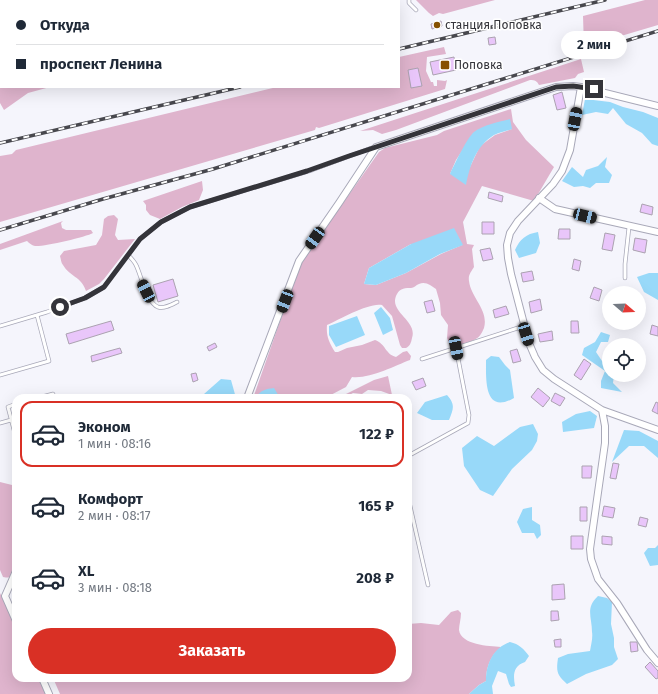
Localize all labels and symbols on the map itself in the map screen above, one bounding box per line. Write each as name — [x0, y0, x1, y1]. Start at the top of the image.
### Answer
place label: станция Поповка — [445, 18, 542, 32]
marker: станция Поповка — [432, 20, 442, 30]
callout: 2 мин — [561, 31, 627, 59]
place label: Поповка — [454, 58, 503, 72]
marker: Поповка — [439, 59, 451, 71]
route end — [585, 80, 603, 98]
car — [567, 106, 583, 132]
car — [572, 207, 598, 225]
car — [303, 225, 327, 251]
car — [135, 278, 157, 304]
north arrow — [602, 286, 646, 330]
car — [275, 288, 295, 314]
route start — [51, 298, 69, 316]
car — [517, 321, 535, 347]
car — [448, 335, 464, 361]

